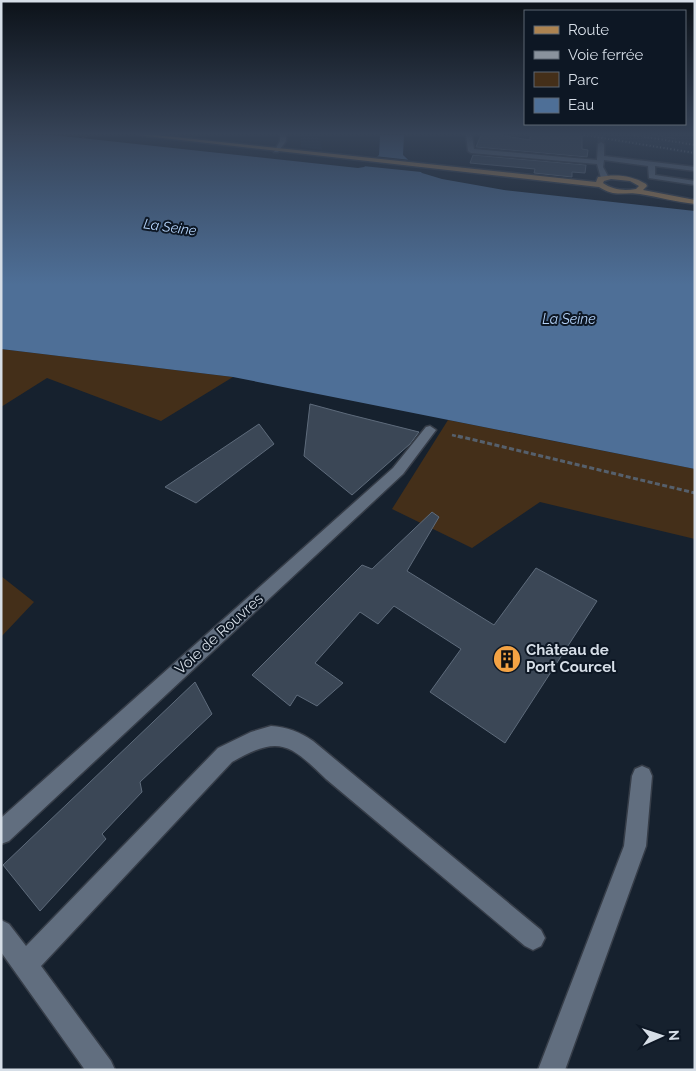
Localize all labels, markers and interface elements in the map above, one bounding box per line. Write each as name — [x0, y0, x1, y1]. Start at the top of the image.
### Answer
legend — [524, 10, 686, 125]
text: Route — [568, 21, 609, 39]
text: Voie ferrée — [568, 46, 644, 64]
text: Parc — [568, 71, 599, 89]
text: Eau — [568, 96, 594, 114]
water label: La Seine — [142, 215, 198, 239]
water label: La Seine — [542, 311, 596, 327]
street label: Voie de Rouvres — [171, 590, 267, 678]
place label: Château de Port Courcel — [526, 641, 616, 676]
building icon: Château de Port Courcel — [492, 644, 522, 674]
north arrow — [636, 1011, 686, 1061]
text: N — [666, 1030, 682, 1041]

